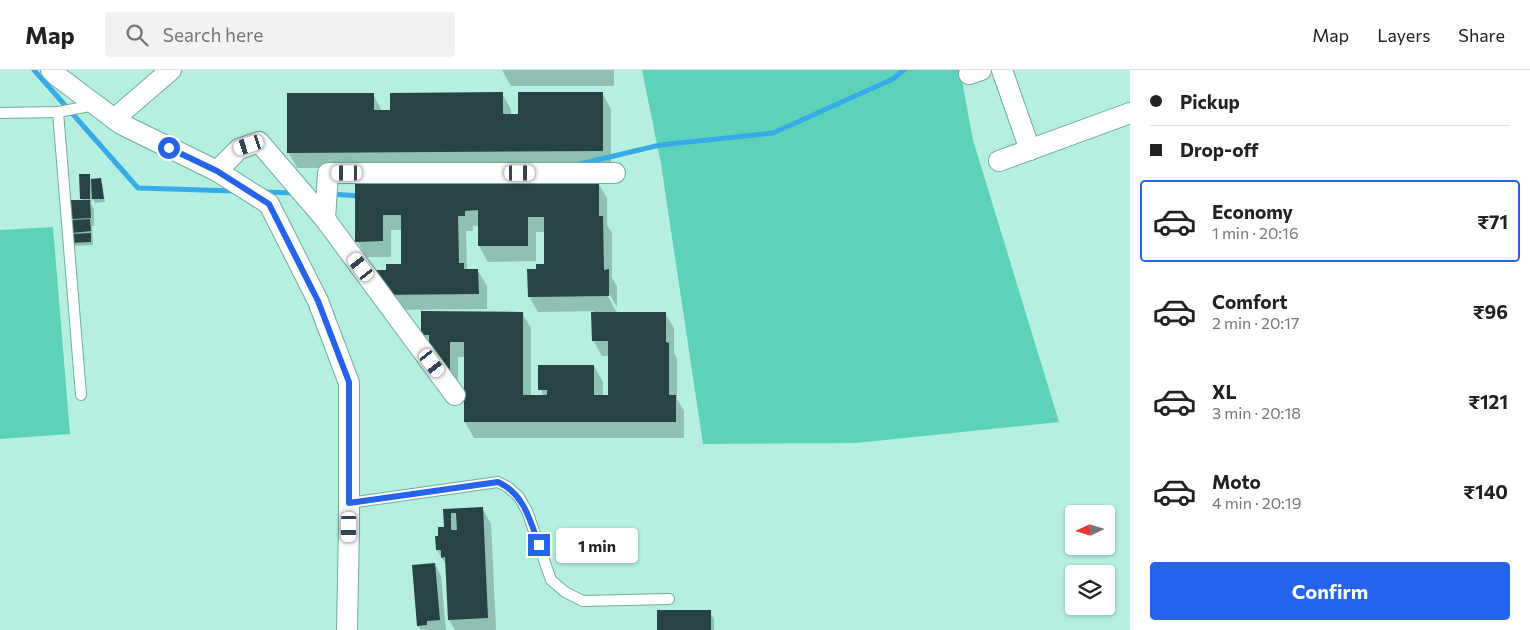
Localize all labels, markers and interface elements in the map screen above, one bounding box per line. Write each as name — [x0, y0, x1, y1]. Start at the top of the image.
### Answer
search box — [105, 12, 455, 57]
text: Map — [25, 20, 75, 49]
icon: search — [123, 21, 151, 49]
text: Search here — [163, 23, 263, 46]
text: Map — [1312, 24, 1349, 46]
text: Layers — [1377, 24, 1430, 46]
text: Share — [1458, 24, 1505, 46]
text: Pickup — [1180, 90, 1240, 113]
car — [232, 133, 265, 157]
route start — [158, 137, 180, 159]
text: Drop-off — [1180, 138, 1259, 161]
car — [332, 166, 362, 181]
car — [505, 166, 535, 181]
icon: car — [1152, 199, 1197, 244]
text: Economy — [1212, 200, 1293, 223]
text: ₹71 — [1477, 210, 1508, 233]
text: 1 min · 20:16 — [1212, 223, 1299, 242]
car — [345, 251, 376, 283]
icon: car — [1152, 289, 1197, 334]
text: Comfort — [1212, 290, 1288, 313]
text: ₹96 — [1473, 300, 1508, 323]
text: 2 min · 20:17 — [1212, 313, 1299, 332]
car — [416, 347, 447, 379]
icon: car — [1152, 379, 1197, 424]
text: XL — [1212, 380, 1237, 403]
text: ₹121 — [1468, 390, 1508, 413]
text: 3 min · 20:18 — [1212, 403, 1301, 422]
icon: car — [1152, 469, 1197, 514]
text: Moto — [1212, 470, 1261, 493]
text: ₹140 — [1463, 480, 1508, 503]
text: 4 min · 20:19 — [1212, 493, 1301, 512]
north arrow — [1065, 505, 1115, 555]
map controls — [1065, 505, 1115, 615]
car — [341, 512, 356, 542]
callout: 1 min — [556, 528, 639, 562]
route end — [528, 534, 550, 556]
text: 1 min — [578, 536, 616, 555]
button: Confirm — [1150, 562, 1510, 620]
button: layers — [1065, 565, 1115, 615]

